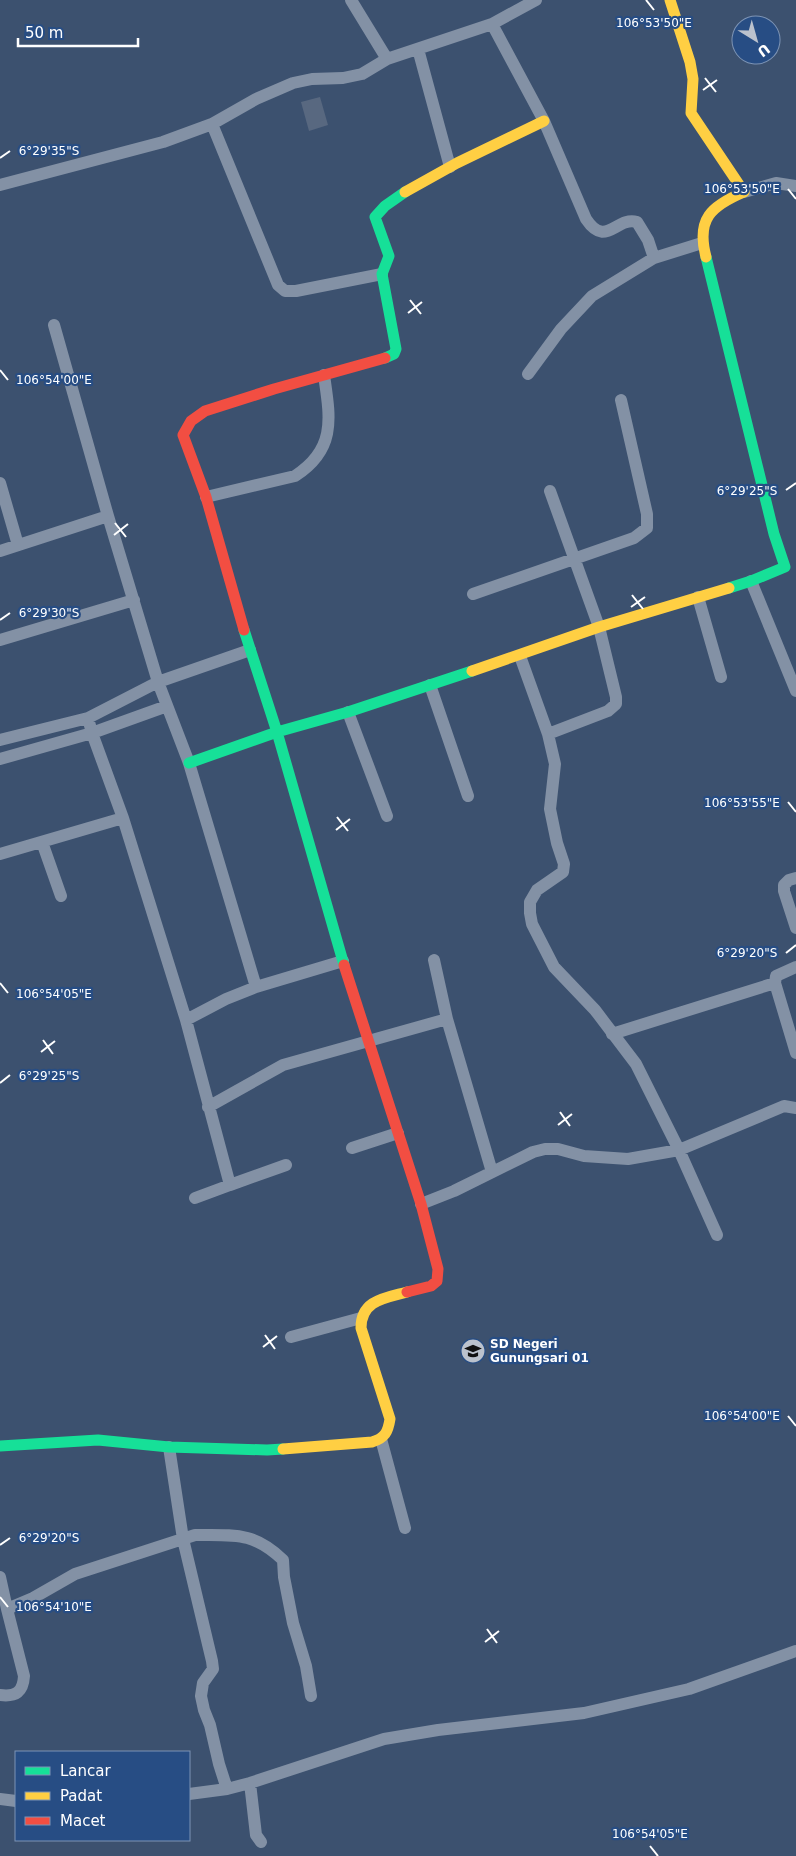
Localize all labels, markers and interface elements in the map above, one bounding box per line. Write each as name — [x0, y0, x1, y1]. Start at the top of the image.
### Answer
scale bar — [18, 15, 138, 47]
north arrow — [731, 15, 781, 65]
text: 106°53'50"E — [616, 16, 692, 30]
text: 50 m — [25, 24, 63, 42]
text: U — [754, 41, 773, 60]
text: 6°29'35"S — [19, 144, 79, 158]
text: 106°53'50"E — [704, 182, 780, 196]
text: 106°54'00"E — [16, 373, 92, 387]
text: 6°29'25"S — [717, 484, 777, 498]
text: 6°29'30"S — [19, 606, 79, 620]
text: 106°53'55"E — [704, 796, 780, 810]
text: 6°29'20"S — [717, 946, 777, 960]
text: 106°54'05"E — [16, 987, 92, 1001]
text: 6°29'25"S — [19, 1069, 79, 1083]
place label: SD Negeri Gunungsari 01 — [490, 1337, 589, 1365]
school or university icon: SD Negeri Gunungsari 01 — [460, 1338, 486, 1364]
text: 106°54'00"E — [704, 1409, 780, 1423]
text: 6°29'20"S — [19, 1531, 79, 1545]
text: 106°54'10"E — [16, 1600, 92, 1614]
legend — [15, 1751, 190, 1841]
text: Lancar — [60, 1762, 111, 1780]
text: Padat — [60, 1787, 102, 1805]
text: Macet — [60, 1812, 106, 1830]
text: 106°54'05"E — [612, 1827, 688, 1841]

